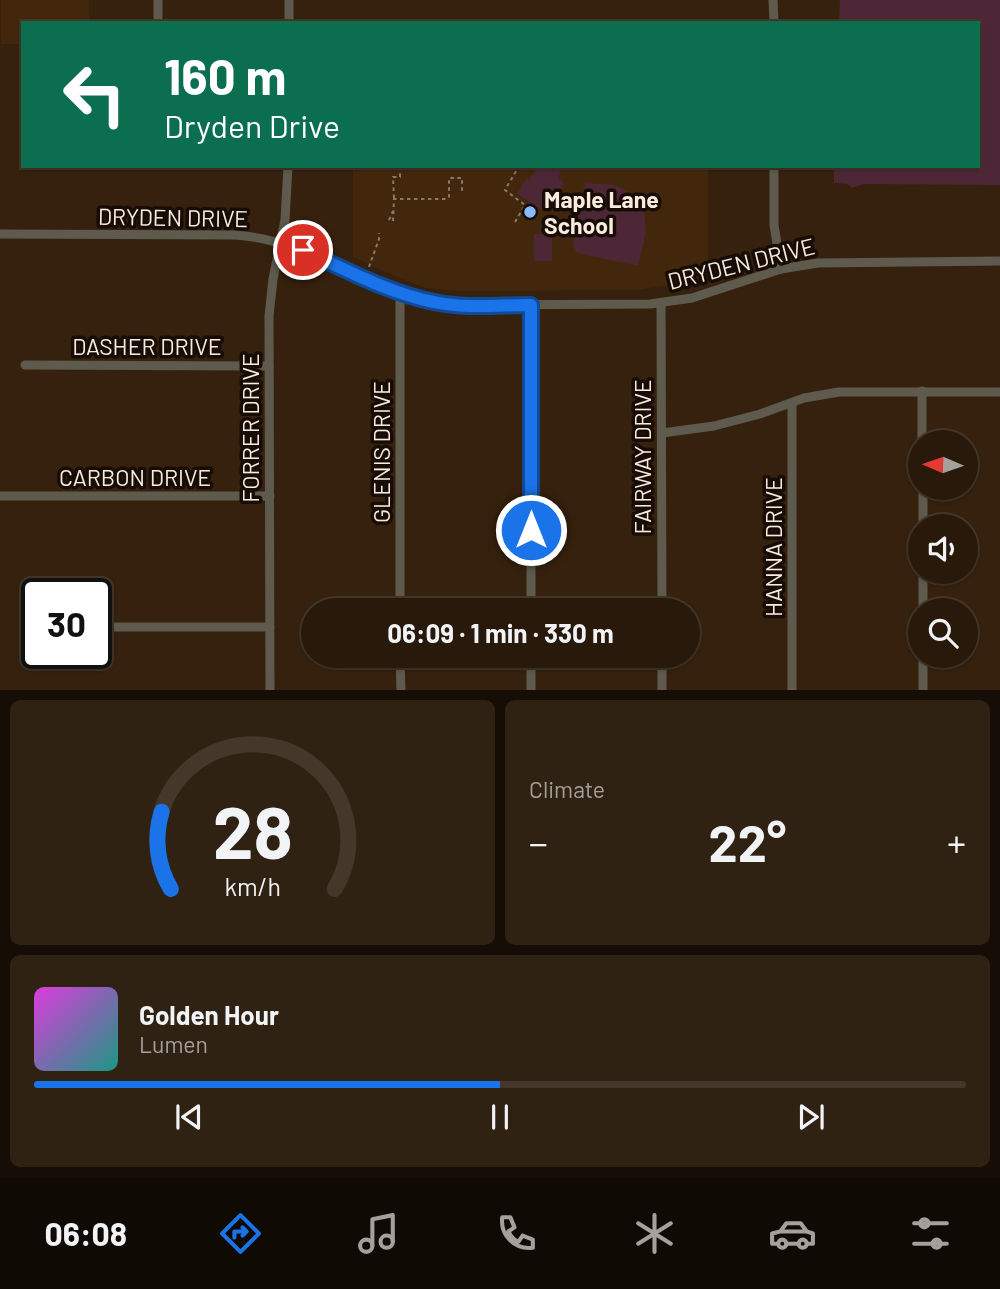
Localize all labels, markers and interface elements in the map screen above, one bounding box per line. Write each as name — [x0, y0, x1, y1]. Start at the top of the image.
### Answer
text: 160 m — [164, 46, 286, 105]
icon: left — [49, 49, 140, 140]
text: Dryden Drive — [164, 106, 340, 144]
place label: Maple Lane School — [544, 185, 659, 239]
street label: DRYDEN DRIVE — [98, 202, 248, 232]
marker: Maple Lane School — [522, 204, 538, 220]
pin — [273, 220, 333, 280]
icon: arrive — [284, 231, 322, 269]
street label: DRYDEN DRIVE — [665, 231, 817, 295]
street label: DASHER DRIVE — [72, 332, 222, 360]
street label: FORRER DRIVE — [236, 353, 264, 503]
street label: FAIRWAY DRIVE — [628, 379, 656, 535]
street label: GLENIS DRIVE — [367, 381, 395, 523]
north arrow — [908, 430, 978, 500]
map controls — [908, 430, 978, 668]
street label: CARBON DRIVE — [59, 463, 211, 491]
street label: HANNA DRIVE — [759, 477, 787, 617]
position arrow — [494, 493, 568, 567]
button: sound — [908, 514, 978, 584]
speed limit sign: 30 — [21, 578, 112, 669]
button: search — [908, 598, 978, 668]
text: 06:09 · 1 min · 330 m — [387, 617, 614, 648]
text: Climate — [529, 775, 605, 803]
text: 28 — [212, 786, 293, 874]
text: 22° — [709, 810, 786, 872]
text: − — [529, 819, 548, 865]
text: + — [947, 819, 966, 865]
text: km/h — [224, 870, 281, 900]
text: Golden Hour — [139, 999, 279, 1030]
text: Lumen — [139, 1030, 208, 1058]
icon: previous — [170, 1098, 208, 1136]
icon: pause — [481, 1098, 519, 1136]
icon: next — [792, 1098, 830, 1136]
icon: directions — [216, 1209, 265, 1258]
icon: music — [354, 1209, 403, 1258]
icon: phone — [492, 1209, 541, 1258]
icon: climate — [630, 1209, 679, 1258]
icon: car — [768, 1209, 817, 1258]
icon: filters — [906, 1209, 955, 1258]
text: 06:08 — [45, 1214, 127, 1252]

